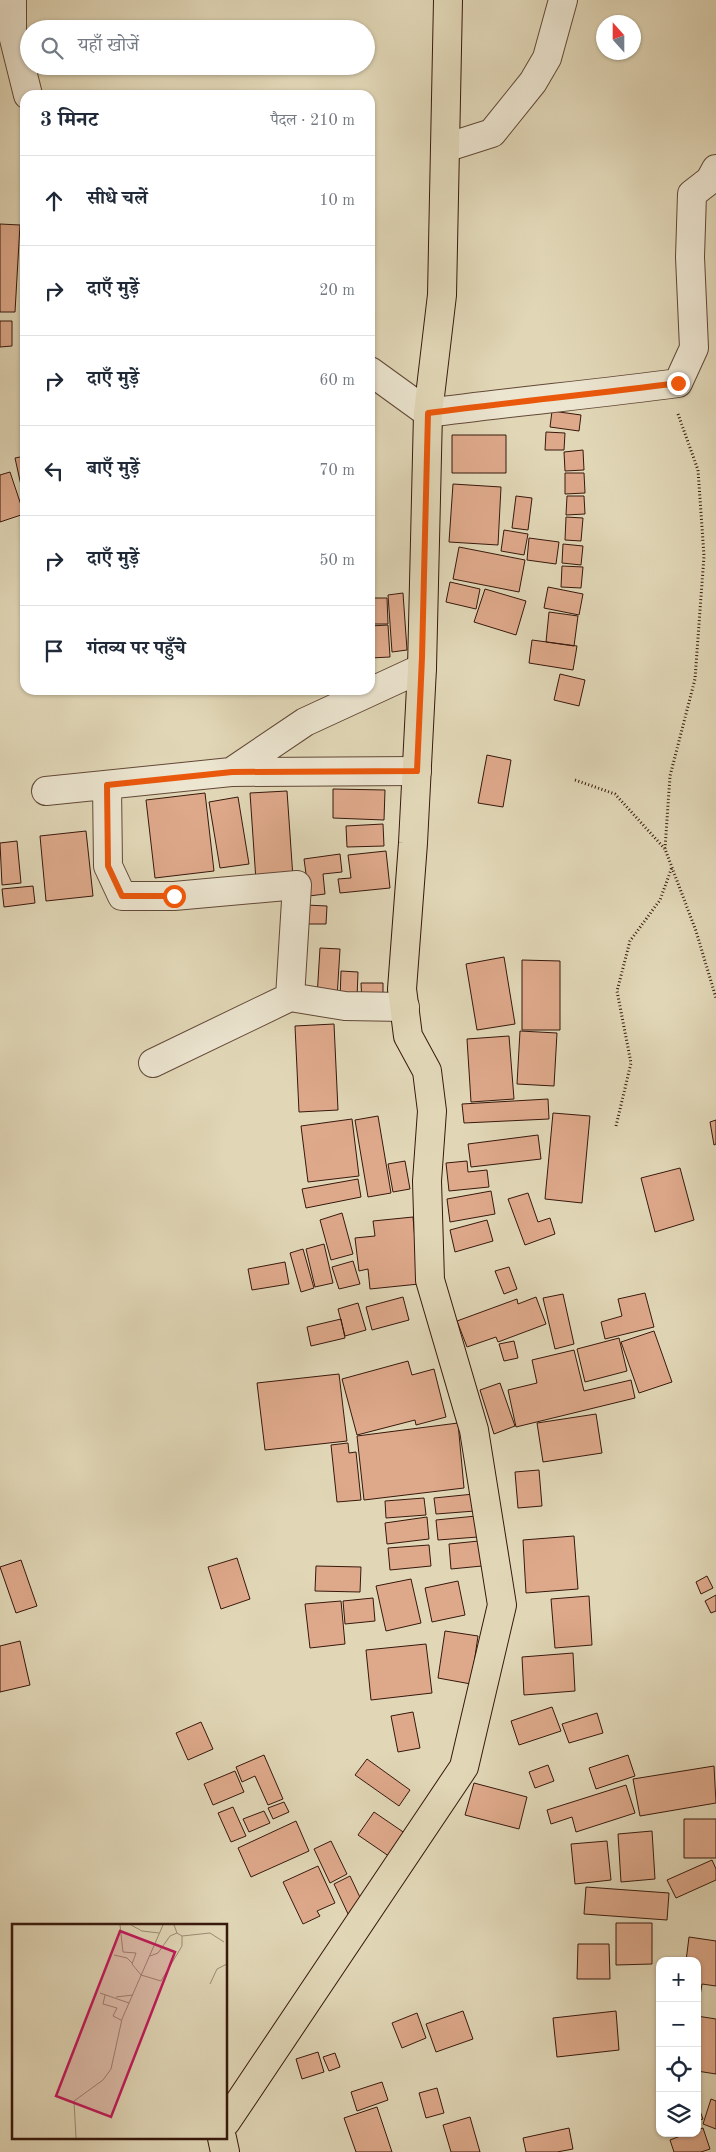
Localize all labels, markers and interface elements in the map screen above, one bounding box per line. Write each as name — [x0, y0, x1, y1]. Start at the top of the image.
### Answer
north arrow — [596, 15, 641, 60]
search box — [20, 20, 375, 75]
icon: search — [38, 34, 66, 62]
text: यहाँ खोजें — [78, 37, 139, 56]
text: 3 मिनट — [40, 110, 98, 131]
text: पैदल · 210 m — [270, 113, 355, 129]
icon: ahead — [40, 187, 68, 215]
text: सीधे चलें — [87, 190, 147, 209]
text: 10 m — [319, 193, 355, 209]
icon: right — [40, 277, 68, 305]
text: दाएँ मुड़ें — [87, 280, 139, 299]
text: 20 m — [319, 283, 355, 299]
icon: right — [40, 367, 68, 395]
text: दाएँ मुड़ें — [87, 370, 139, 389]
route end — [667, 372, 690, 395]
text: 60 m — [319, 373, 355, 389]
icon: left — [40, 457, 68, 485]
text: बाएँ मुड़ें — [87, 460, 139, 479]
text: 70 m — [319, 463, 355, 479]
icon: right — [40, 547, 68, 575]
text: दाएँ मुड़ें — [87, 550, 139, 569]
text: 50 m — [319, 553, 355, 569]
icon: arrive — [40, 637, 68, 665]
text: गंतव्य पर पहुँचे — [87, 640, 186, 659]
route start — [163, 885, 186, 908]
inset map — [12, 1924, 228, 2140]
map controls — [656, 1957, 701, 2137]
button: + — [656, 1957, 701, 2002]
button: − — [656, 2002, 701, 2047]
button: locate — [656, 2047, 701, 2092]
button: layers — [656, 2092, 701, 2137]

